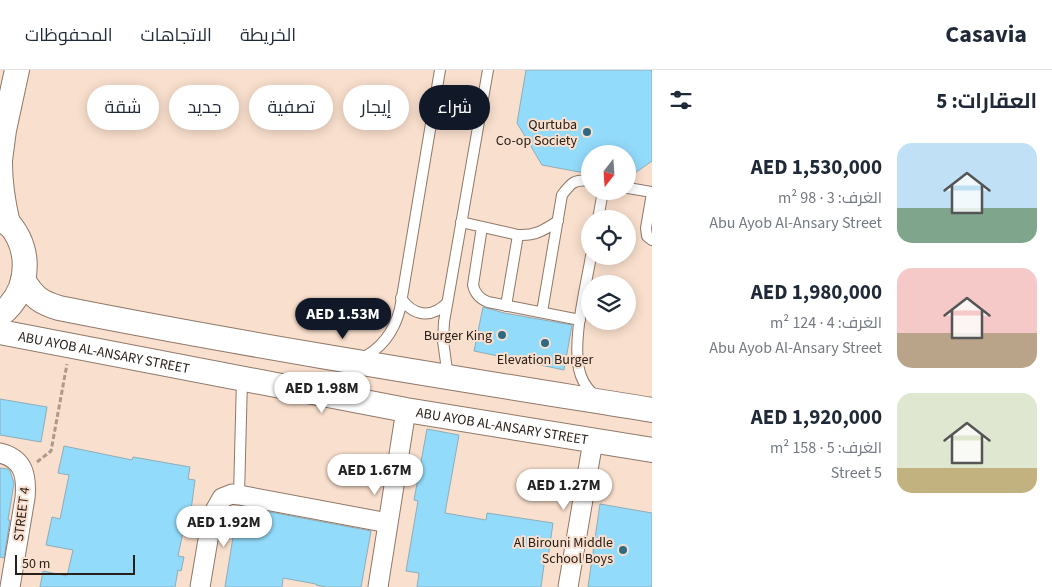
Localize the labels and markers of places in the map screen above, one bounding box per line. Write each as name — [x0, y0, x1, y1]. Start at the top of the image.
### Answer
place label: Qurtuba Co-op Society — [496, 115, 577, 151]
marker: Qurtuba Co-op Society — [581, 126, 593, 138]
pin: AED 1.53M — [286, 298, 400, 340]
place label: Burger King — [424, 326, 492, 346]
marker: Burger King — [496, 329, 508, 341]
marker: Elevation Burger — [539, 337, 551, 349]
place label: Elevation Burger — [497, 350, 593, 370]
pin: AED 1.98M — [265, 372, 379, 414]
pin: AED 1.67M — [318, 454, 432, 496]
pin: AED 1.27M — [507, 468, 621, 511]
pin: AED 1.92M — [167, 506, 281, 548]
place label: Al Birouni Middle School Boys — [514, 533, 613, 569]
marker: Al Birouni Middle School Boys — [617, 544, 629, 556]

